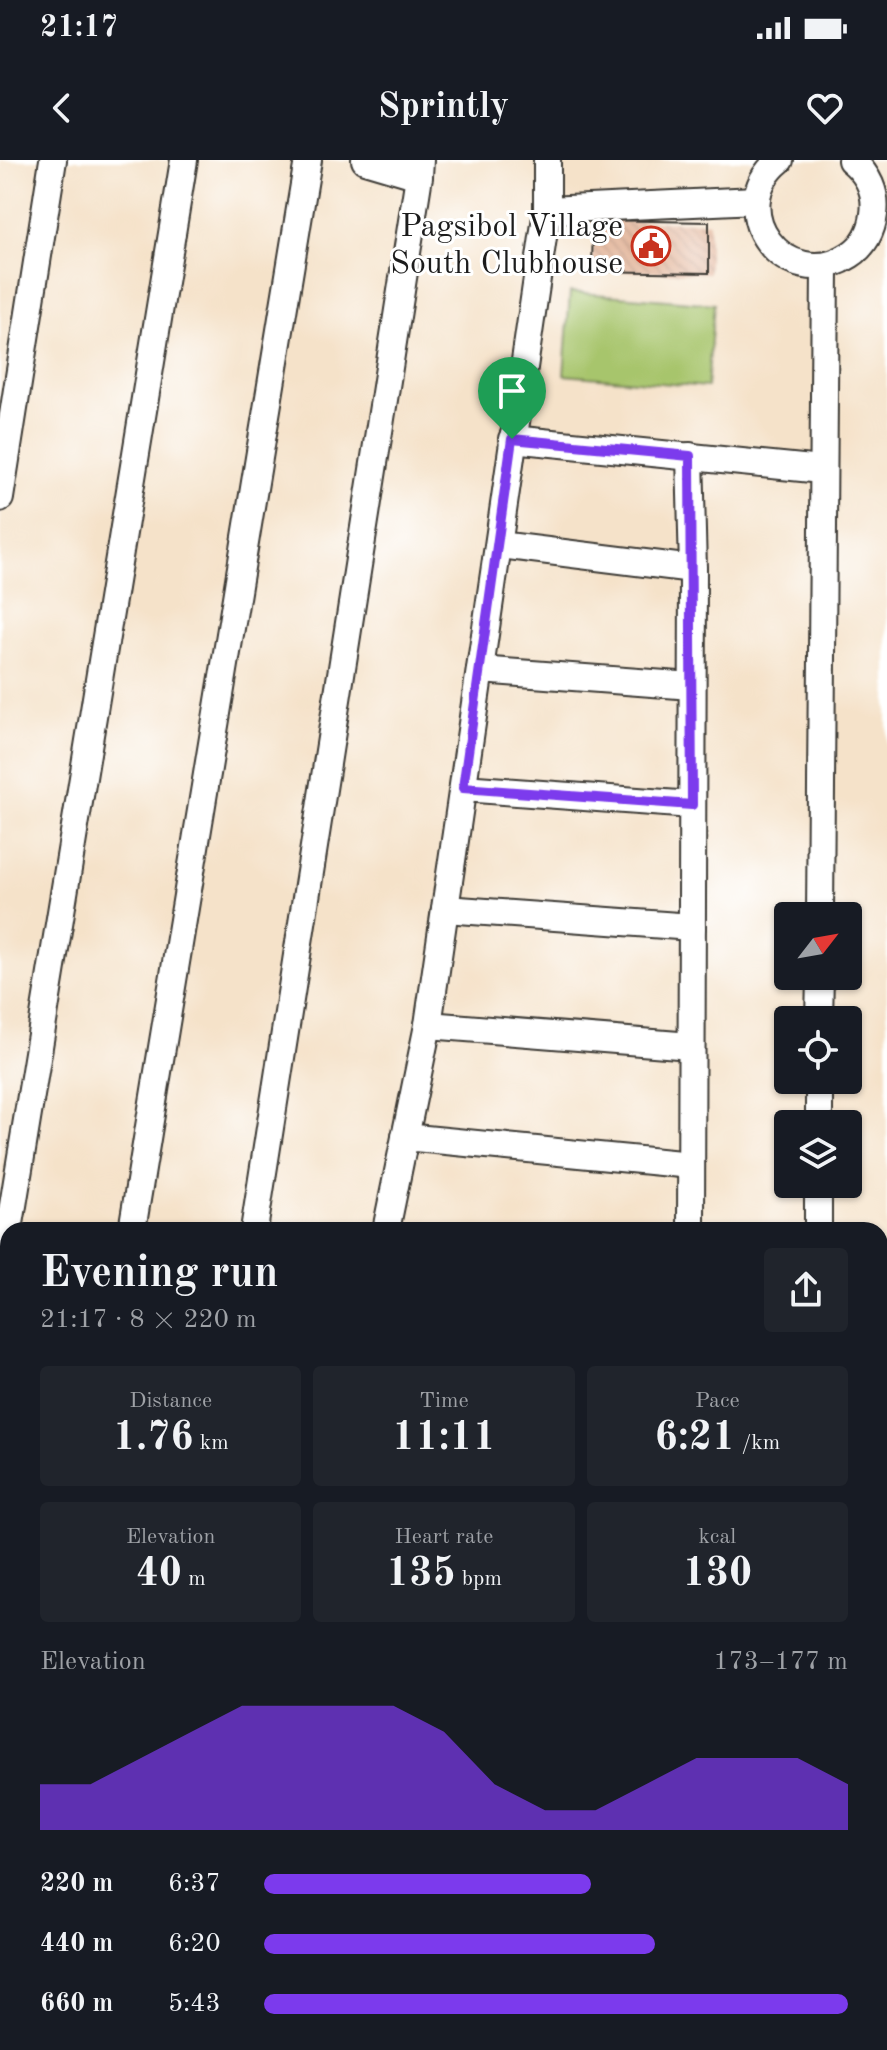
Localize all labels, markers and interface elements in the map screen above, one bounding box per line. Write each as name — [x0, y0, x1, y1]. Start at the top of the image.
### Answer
text: 21:17 — [40, 13, 118, 43]
icon: back — [40, 86, 84, 130]
icon: heart — [803, 86, 847, 130]
text: Sprintly — [378, 90, 509, 126]
place label: Pagsibol Village South Clubhouse — [390, 212, 623, 281]
public building icon: Pagsibol Village South Clubhouse — [630, 225, 672, 267]
pin — [478, 357, 546, 439]
icon: arrive — [490, 369, 534, 413]
north arrow — [774, 902, 862, 990]
map controls — [774, 902, 862, 1198]
button: locate — [774, 1006, 862, 1094]
button: layers — [774, 1110, 862, 1198]
button: share — [764, 1248, 848, 1332]
text: Evening run — [40, 1252, 278, 1296]
text: 21:17 · 8 × 220 m — [40, 1307, 257, 1333]
text: Distance — [129, 1390, 212, 1412]
text: Time — [419, 1390, 469, 1412]
text: Pace — [695, 1390, 740, 1412]
text: 1.76 — [113, 1419, 194, 1459]
text: 11:11 — [392, 1419, 496, 1459]
text: 6:21 — [654, 1419, 735, 1459]
text: km — [194, 1432, 229, 1454]
text: /km — [735, 1432, 780, 1454]
text: Elevation — [126, 1526, 215, 1548]
text: Heart rate — [395, 1526, 493, 1548]
text: kcal — [698, 1526, 736, 1548]
text: 40 — [136, 1555, 182, 1595]
text: 135 — [386, 1555, 456, 1595]
text: 130 — [683, 1555, 752, 1595]
text: m — [182, 1568, 206, 1590]
text: bpm — [456, 1568, 502, 1590]
text: Elevation — [40, 1649, 146, 1675]
text: 173–177 m — [713, 1649, 848, 1675]
text: 220 m — [40, 1871, 113, 1897]
text: 6:37 — [168, 1871, 221, 1897]
text: 440 m — [40, 1931, 113, 1957]
text: 6:20 — [168, 1931, 221, 1957]
text: 660 m — [40, 1991, 113, 2017]
text: 5:43 — [168, 1991, 221, 2017]

